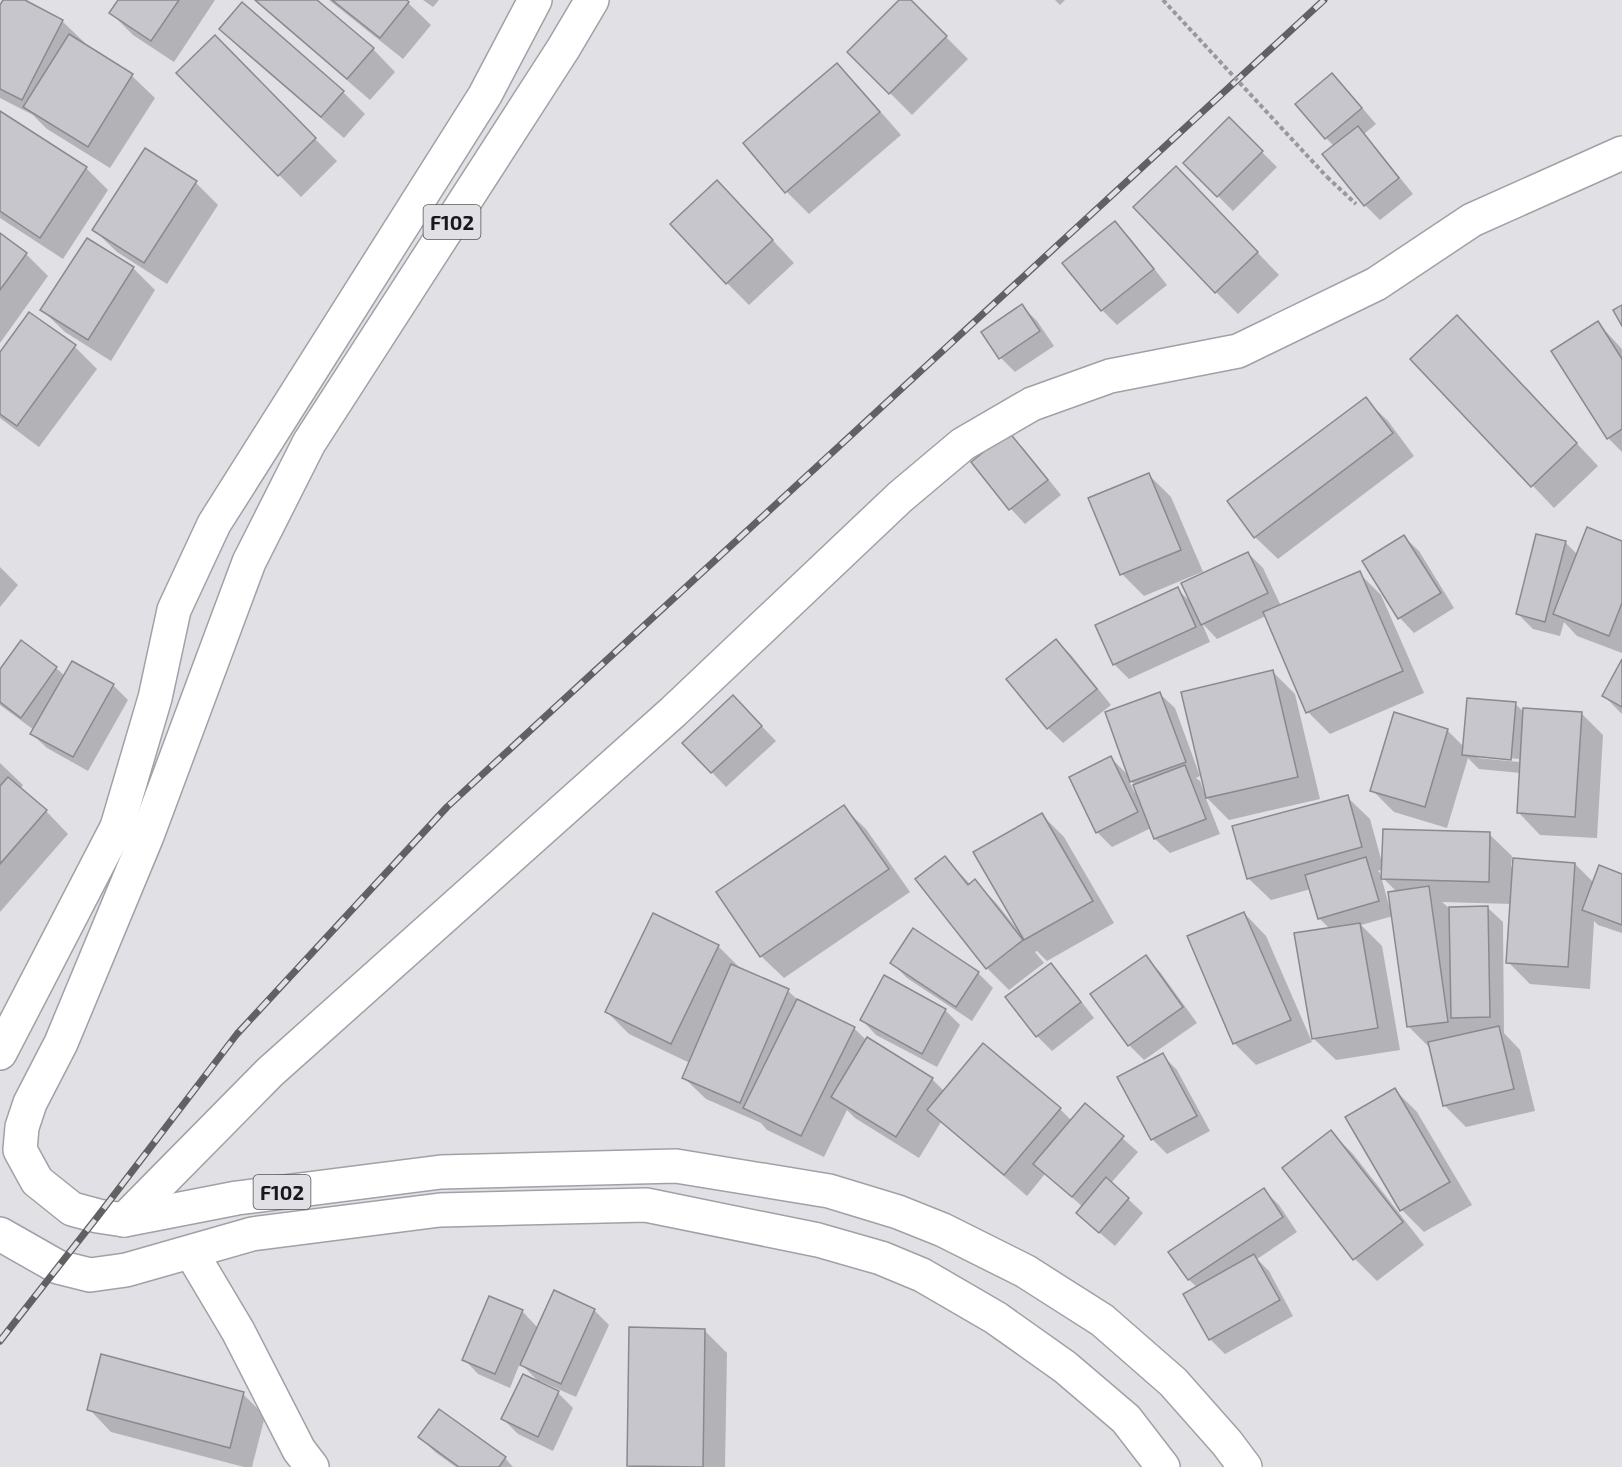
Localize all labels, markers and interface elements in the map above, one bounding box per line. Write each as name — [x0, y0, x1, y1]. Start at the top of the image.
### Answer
road number: F102 — [424, 205, 480, 239]
road number: F102 — [254, 1175, 310, 1209]

